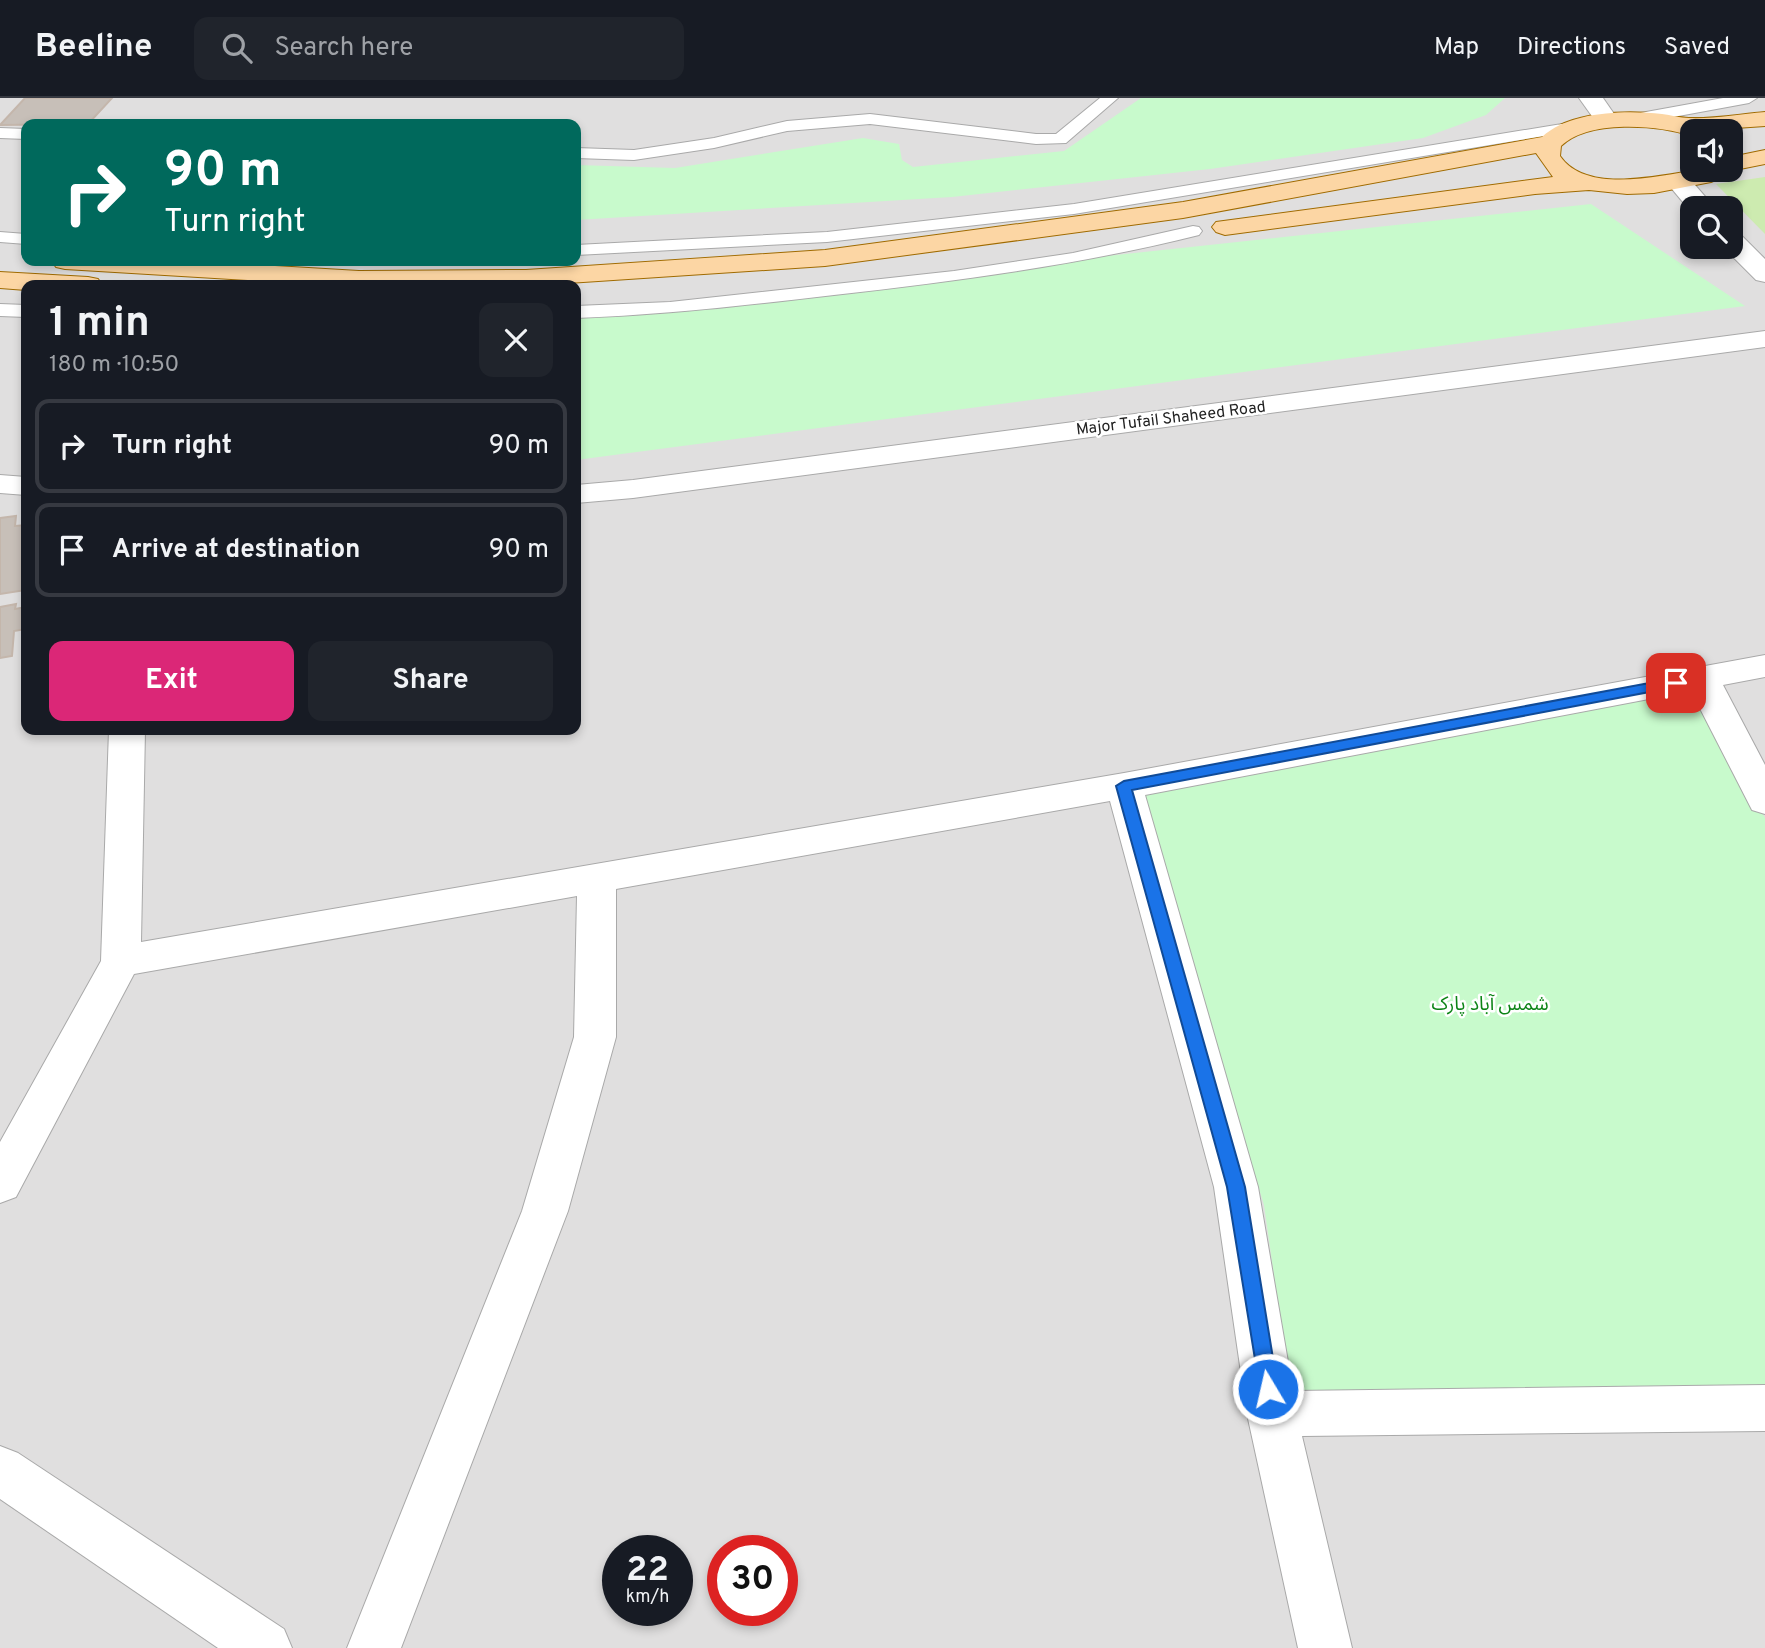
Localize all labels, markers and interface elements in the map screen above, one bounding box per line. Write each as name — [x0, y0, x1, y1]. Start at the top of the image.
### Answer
search box — [194, 17, 684, 80]
text: Beeline — [35, 27, 152, 69]
icon: search — [218, 29, 256, 67]
text: Search here — [274, 32, 413, 65]
text: Map — [1434, 33, 1479, 63]
text: Directions — [1517, 33, 1626, 63]
text: Saved — [1664, 33, 1730, 63]
map controls — [1680, 119, 1743, 259]
button: sound — [1680, 119, 1743, 182]
text: 90 m — [164, 142, 282, 204]
icon: right — [49, 147, 140, 238]
button: search — [1680, 196, 1743, 259]
text: Turn right — [164, 203, 306, 243]
text: 1 min — [49, 298, 150, 351]
button: close — [479, 303, 553, 377]
text: 180 m · 10:50 — [49, 351, 179, 380]
street label: Major Tufail Shaheed Road — [1075, 397, 1267, 441]
icon: right — [53, 427, 91, 465]
text: Turn right — [112, 430, 232, 463]
text: 90 m — [489, 430, 549, 463]
icon: arrive — [53, 531, 91, 569]
text: Arrive at destination — [112, 534, 360, 567]
text: 90 m — [489, 534, 549, 567]
button: Exit — [49, 641, 294, 721]
button: Share — [308, 641, 553, 721]
pin — [1646, 653, 1706, 713]
icon: arrive — [1657, 664, 1695, 702]
park label: شمس آباد پارک — [1431, 993, 1549, 1017]
position arrow — [1231, 1352, 1305, 1426]
speed limit sign: 30 — [707, 1535, 798, 1626]
text: 22 — [626, 1549, 669, 1593]
text: km/h — [626, 1586, 669, 1609]

